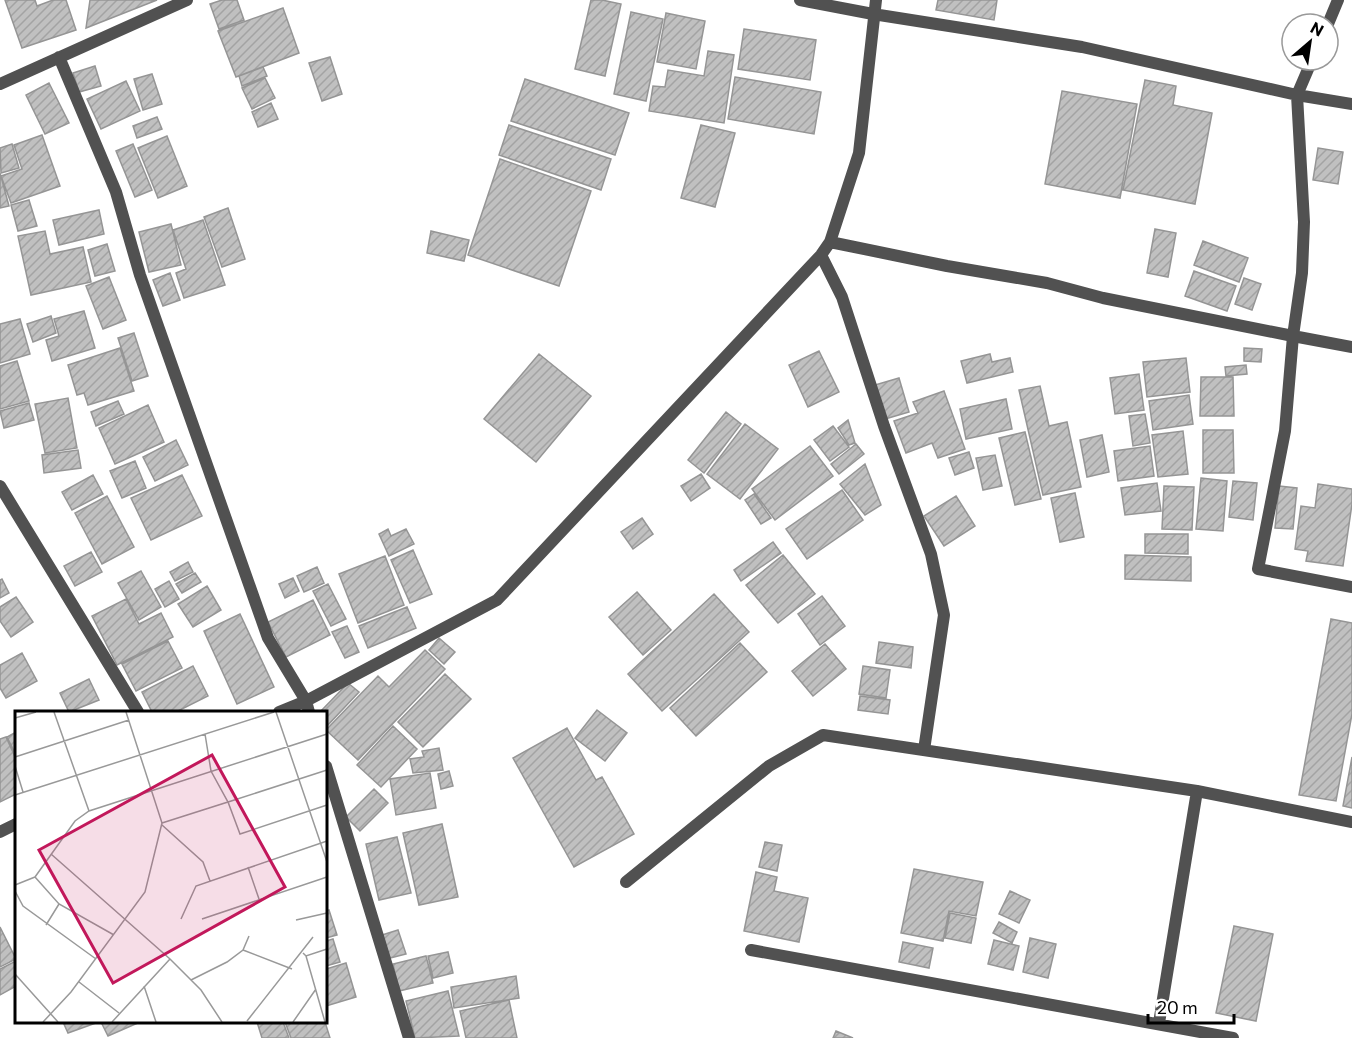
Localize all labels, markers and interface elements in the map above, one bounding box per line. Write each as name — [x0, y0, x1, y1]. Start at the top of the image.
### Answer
north arrow — [1280, 12, 1340, 72]
text: N — [1308, 17, 1327, 40]
inset map — [15, 711, 327, 1023]
scale bar — [1148, 987, 1234, 1025]
text: 20 m — [1157, 996, 1198, 1018]

